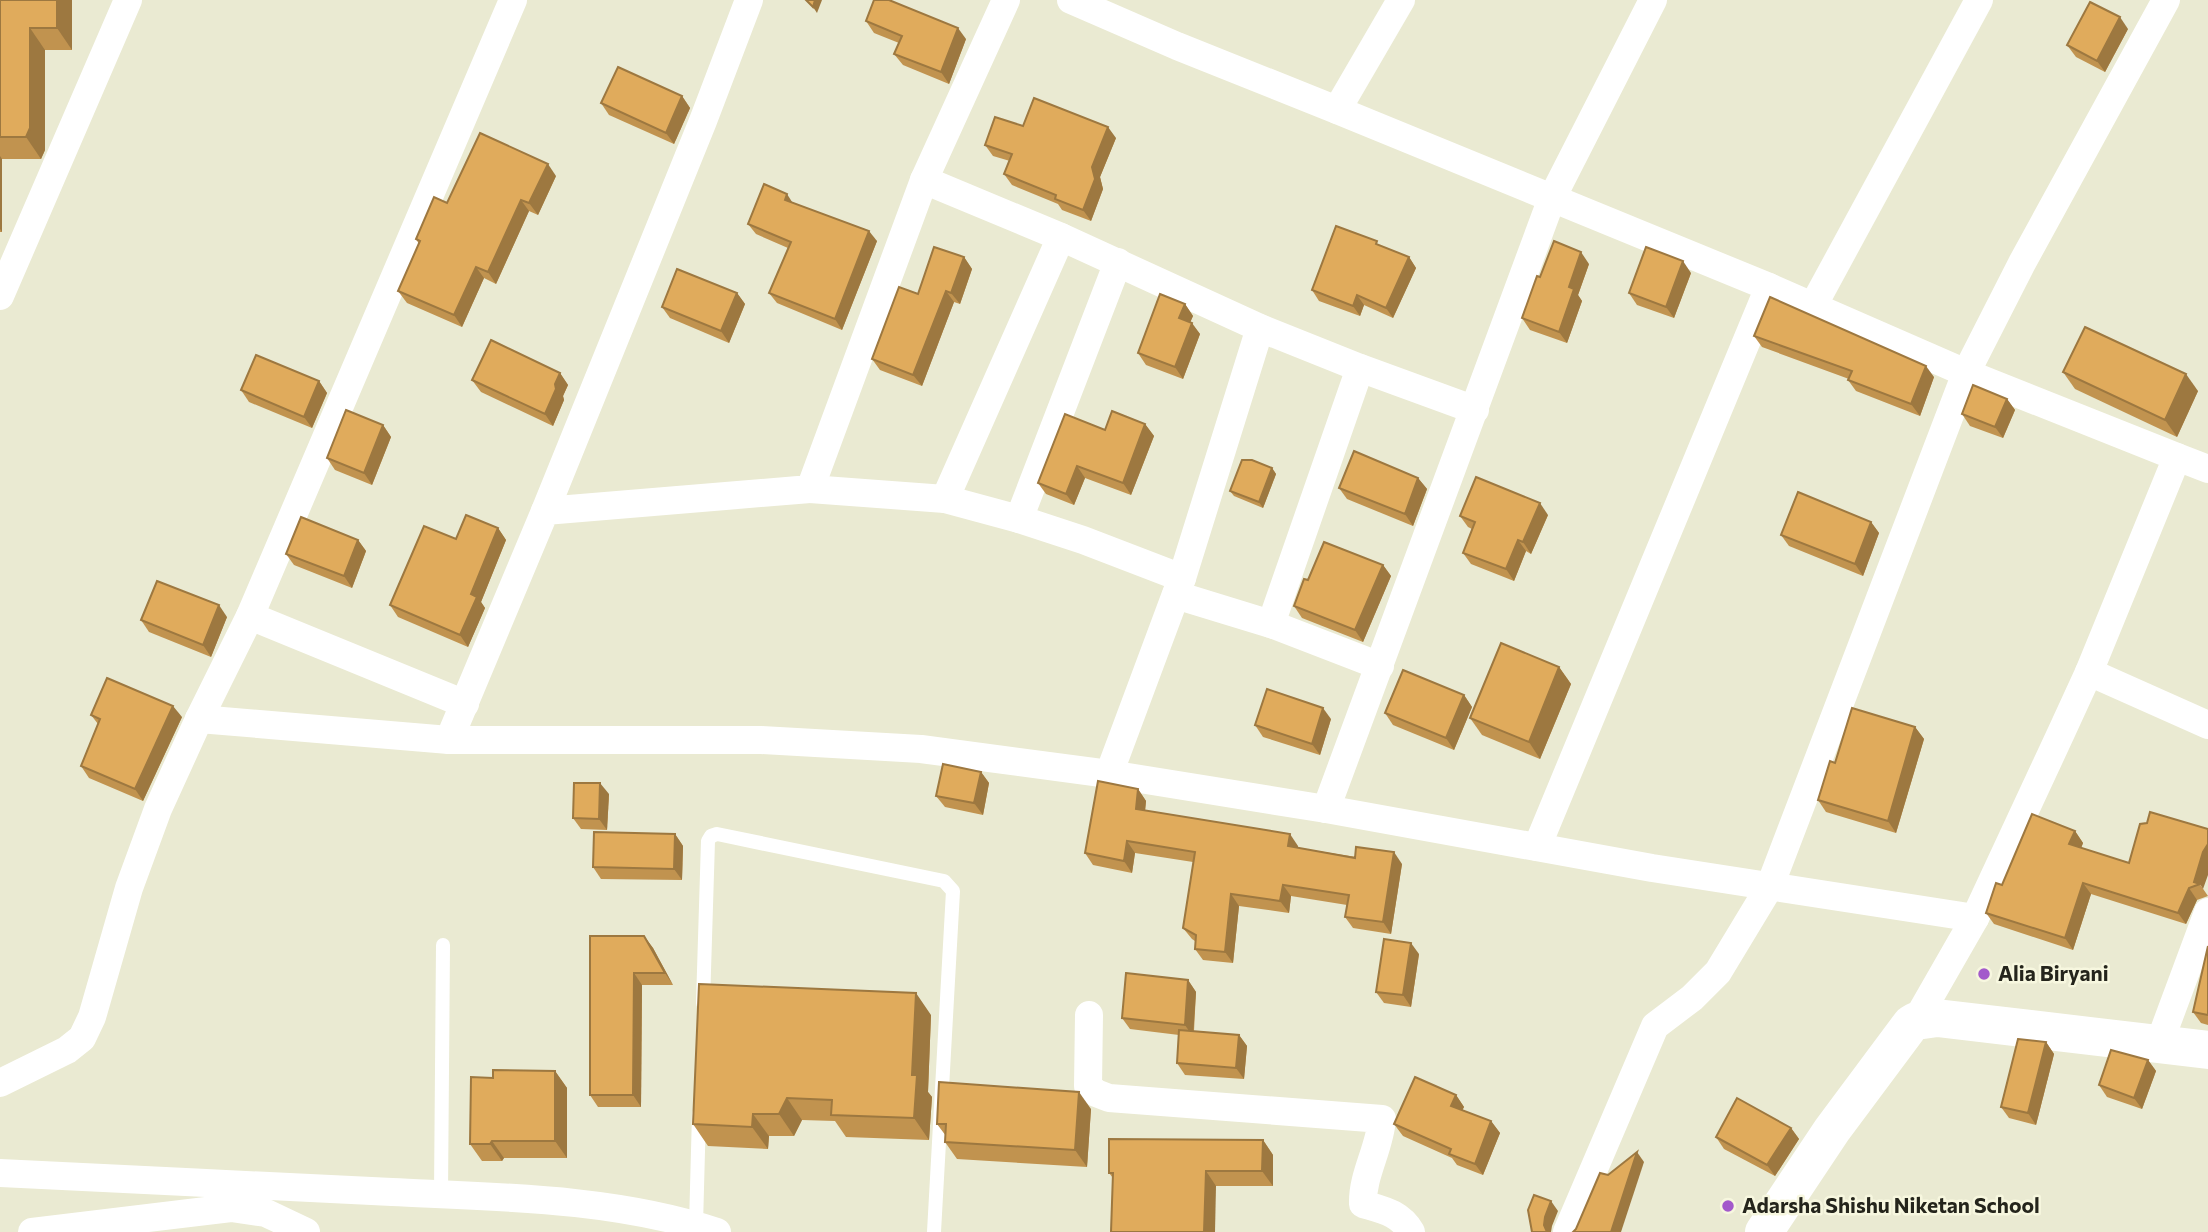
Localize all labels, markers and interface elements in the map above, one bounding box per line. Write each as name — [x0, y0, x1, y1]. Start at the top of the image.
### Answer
place label: Alia Biryani — [1998, 960, 2109, 985]
marker: Alia Biryani — [1976, 966, 1992, 982]
place label: Adarsha Shishu Niketan School — [1742, 1192, 2040, 1217]
marker: Adarsha Shishu Niketan School — [1720, 1198, 1736, 1214]

